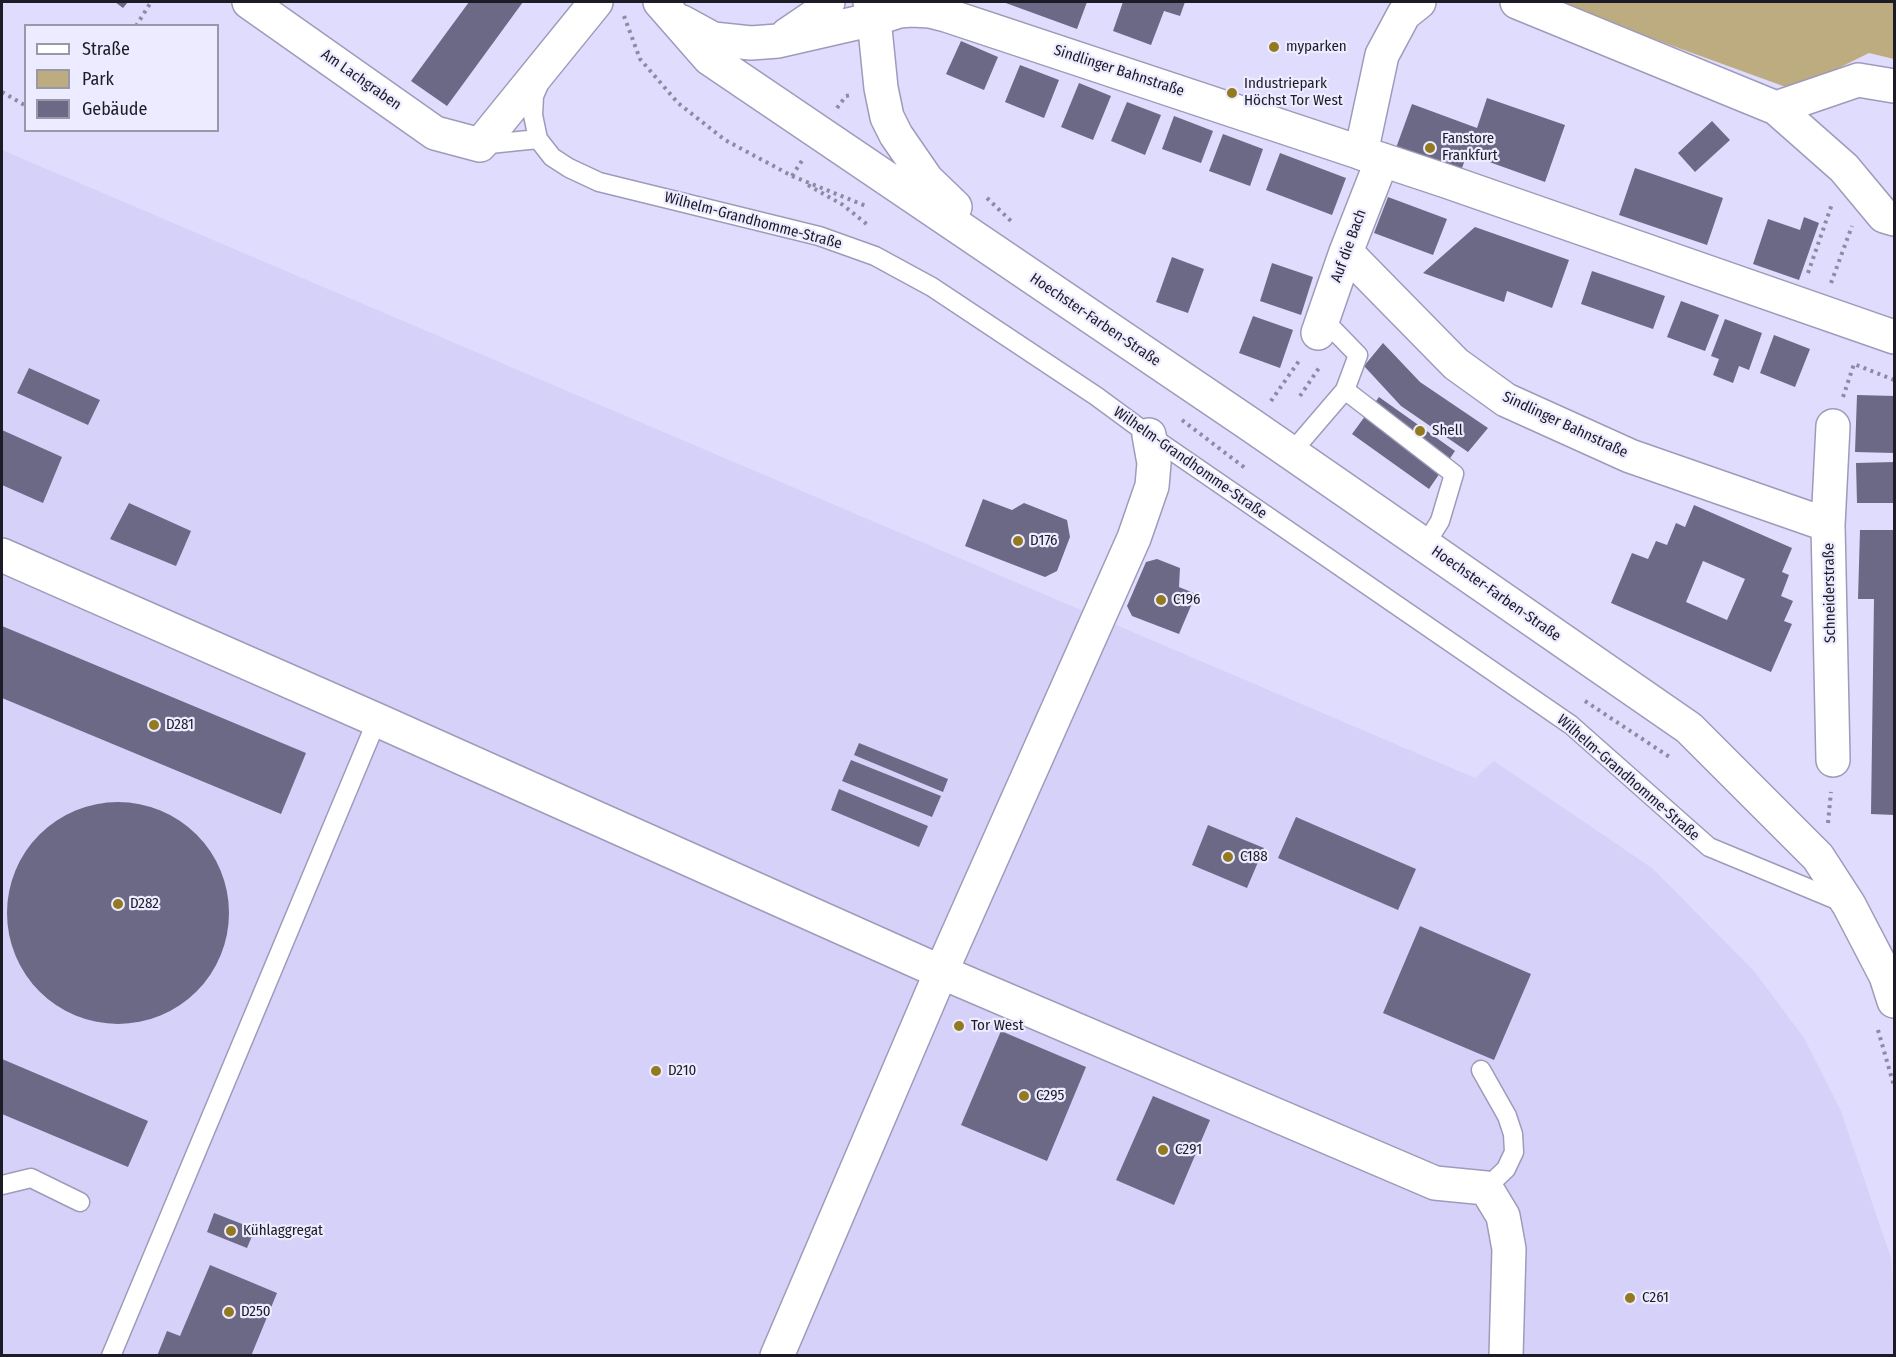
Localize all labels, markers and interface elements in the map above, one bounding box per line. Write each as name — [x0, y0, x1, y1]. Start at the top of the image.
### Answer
legend — [24, 24, 219, 132]
text: Straße — [82, 38, 130, 60]
place label: myparken — [1286, 38, 1347, 56]
marker: myparken — [1267, 40, 1281, 54]
street label: Sindlinger Bahnstraße — [1052, 41, 1186, 101]
street label: Am Lachgraben — [317, 46, 405, 114]
text: Park — [82, 68, 114, 90]
place label: Industriepark Höchst Tor West — [1244, 75, 1343, 110]
marker: Industriepark Höchst Tor West — [1225, 86, 1239, 100]
text: Gebäude — [82, 98, 147, 120]
place label: Fanstore Frankfurt — [1442, 130, 1498, 165]
marker: Fanstore Frankfurt — [1423, 141, 1437, 155]
street label: Wilhelm-Grandhomme-Straße — [662, 189, 844, 253]
street label: Auf die Bach — [1327, 207, 1371, 285]
street label: Hoechster-Farben-Straße — [1026, 270, 1164, 370]
street label: Sindlinger Bahnstraße — [1500, 388, 1630, 462]
street label: Wilhelm-Grandhomme-Straße — [1110, 403, 1270, 523]
place label: Shell — [1432, 422, 1463, 440]
marker: Shell — [1413, 424, 1427, 438]
place label: D176 — [1030, 532, 1058, 550]
marker: D176 — [1011, 534, 1025, 548]
street label: Hoechster-Farben-Straße — [1428, 542, 1564, 646]
street label: Schneiderstraße — [1820, 543, 1840, 643]
place label: C196 — [1173, 591, 1200, 609]
marker: C196 — [1154, 593, 1168, 607]
street label: Wilhelm-Grandhomme-Straße — [1553, 711, 1703, 845]
place label: D281 — [166, 716, 194, 734]
marker: D281 — [147, 718, 161, 732]
place label: C188 — [1240, 848, 1268, 866]
marker: C188 — [1221, 850, 1235, 864]
place label: D282 — [130, 895, 159, 913]
marker: D282 — [111, 897, 125, 911]
place label: Tor West — [971, 1017, 1024, 1035]
marker: Tor West — [952, 1019, 966, 1033]
place label: D210 — [668, 1062, 696, 1080]
marker: D210 — [649, 1064, 663, 1078]
place label: C295 — [1036, 1087, 1064, 1105]
marker: C295 — [1017, 1089, 1031, 1103]
place label: C291 — [1175, 1141, 1202, 1159]
marker: C291 — [1156, 1143, 1170, 1157]
place label: Kühlaggregat — [243, 1222, 323, 1240]
marker: Kühlaggregat — [224, 1224, 238, 1238]
place label: C261 — [1642, 1289, 1669, 1307]
marker: C261 — [1623, 1291, 1637, 1305]
place label: D250 — [241, 1303, 271, 1321]
marker: D250 — [222, 1305, 236, 1319]

